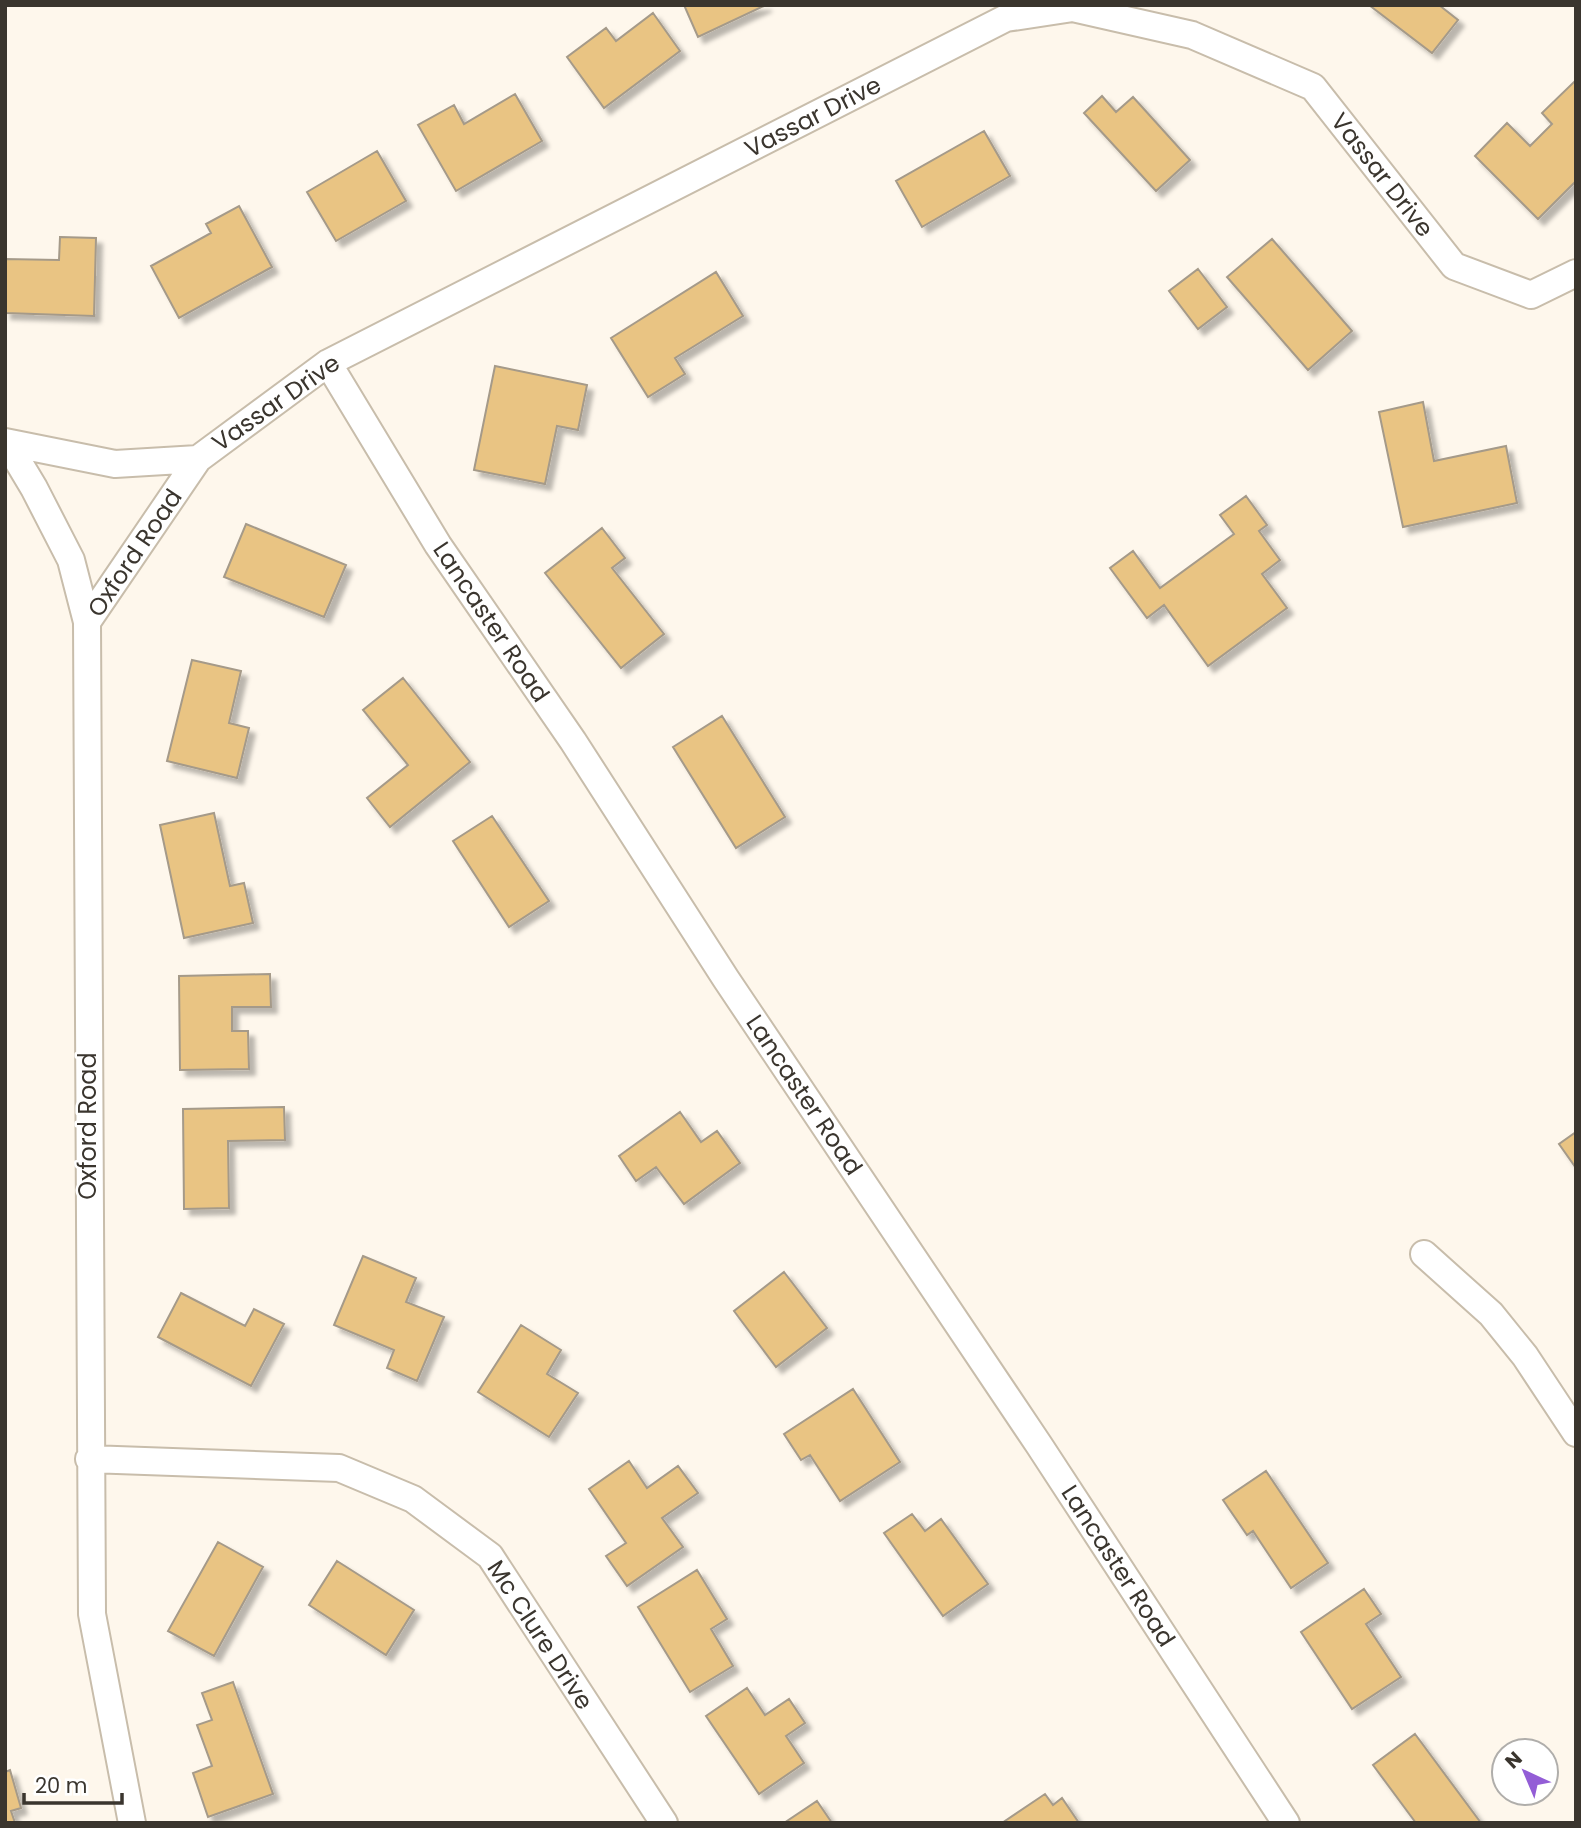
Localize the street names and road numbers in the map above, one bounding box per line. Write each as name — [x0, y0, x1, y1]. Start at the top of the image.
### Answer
street label: Vassar Drive — [739, 68, 887, 165]
street label: Vassar Drive — [1323, 106, 1441, 244]
street label: Vassar Drive — [205, 346, 346, 459]
street label: Oxford Road — [80, 482, 190, 623]
street label: Lancaster Road — [426, 535, 557, 708]
street label: Lancaster Road — [739, 1008, 870, 1181]
street label: Oxford Road — [71, 1052, 104, 1200]
street label: Lancaster Road — [1054, 1478, 1183, 1653]
street label: Mc Clure Drive — [480, 1554, 601, 1716]

